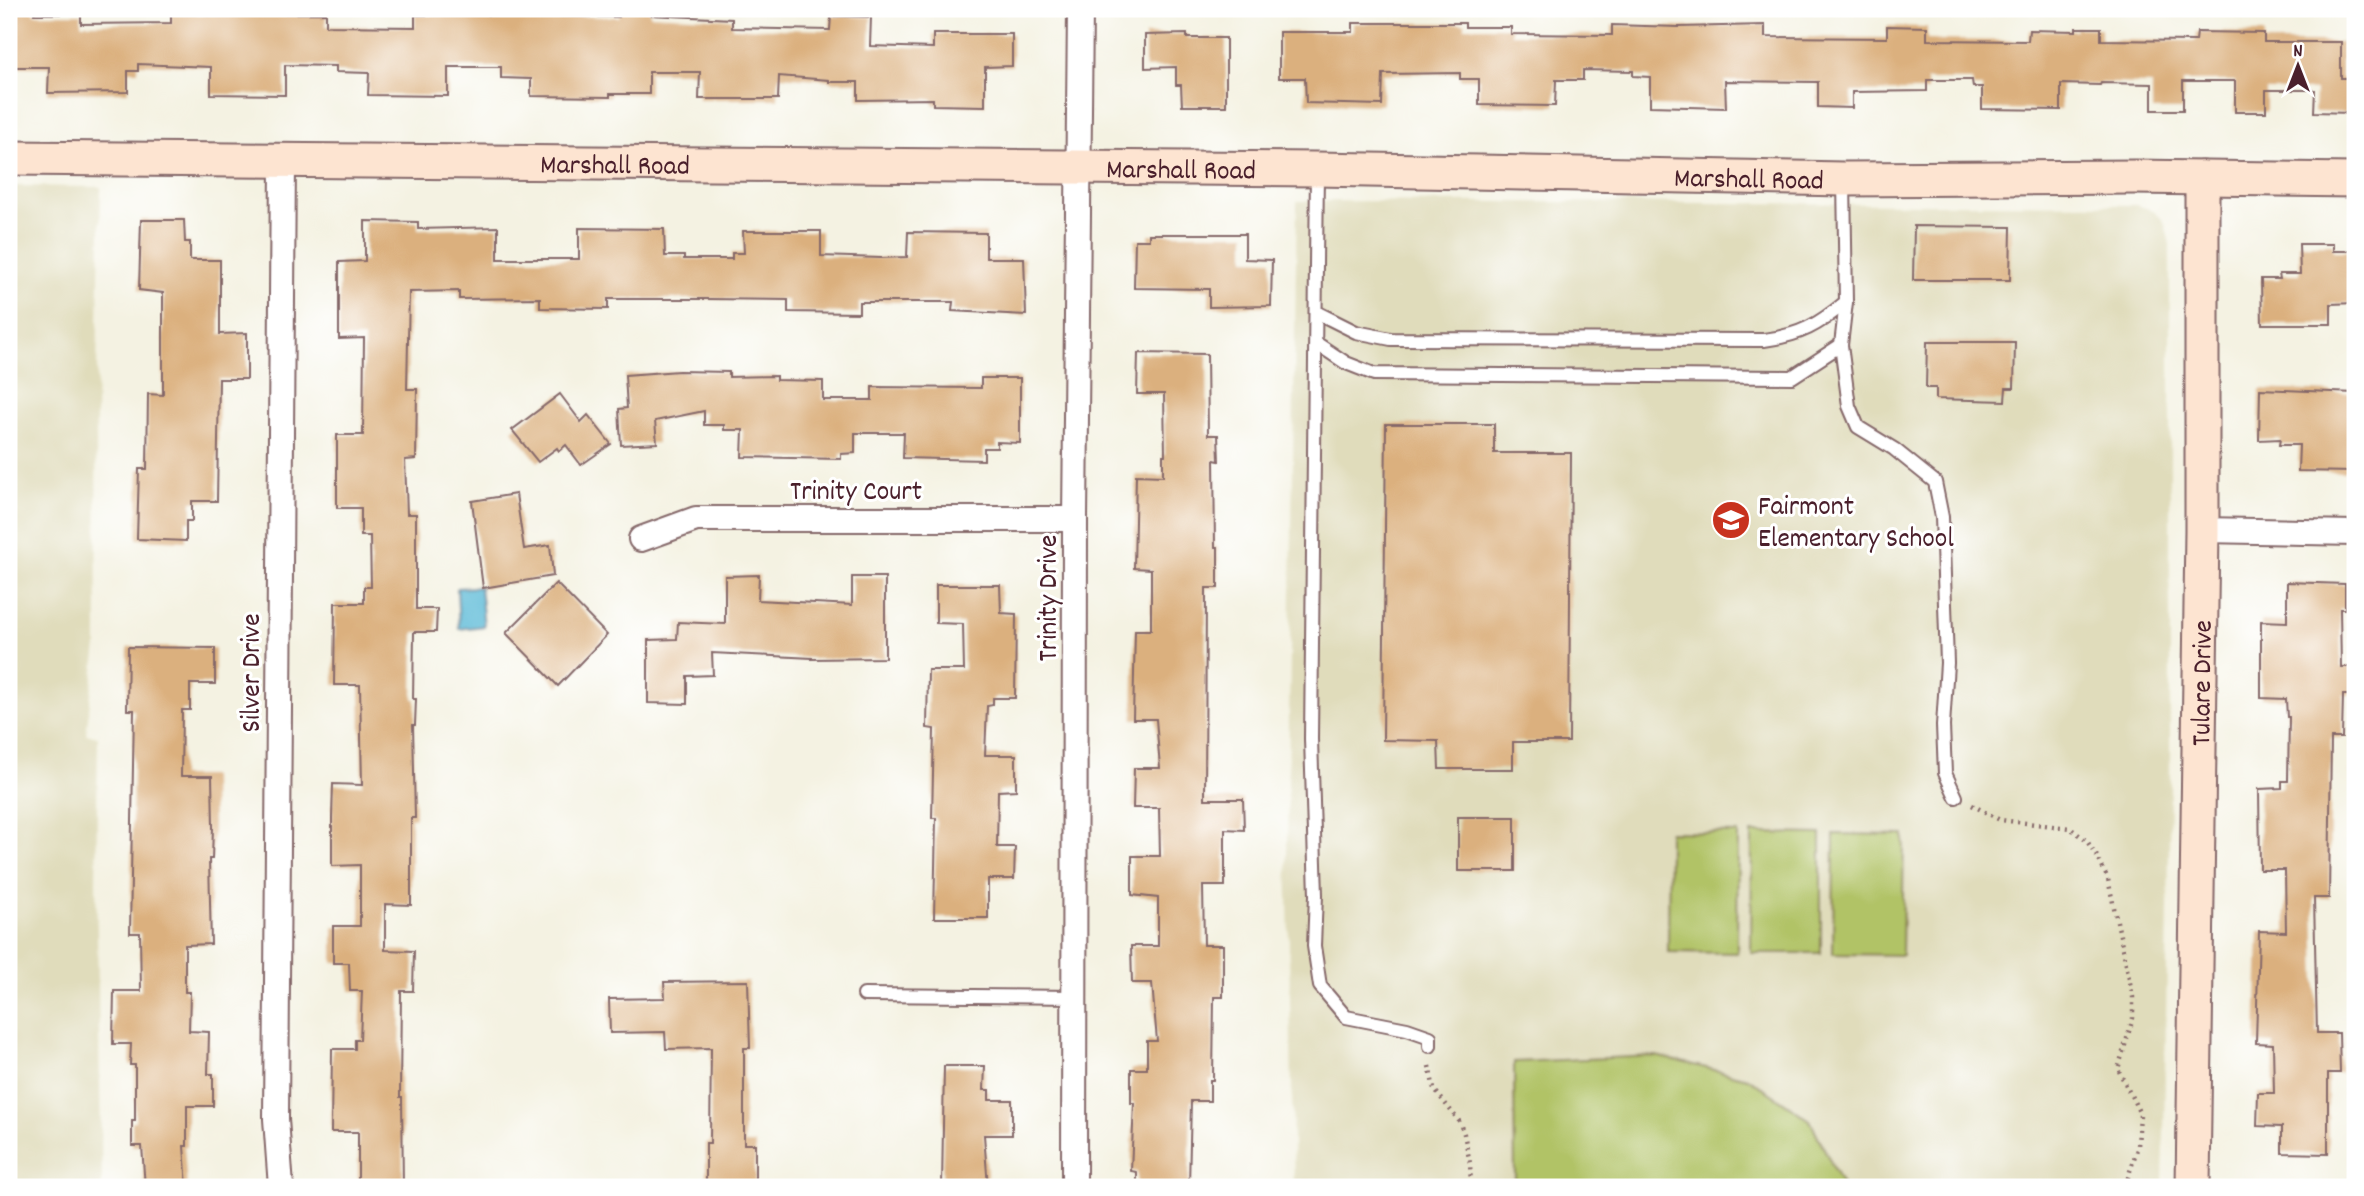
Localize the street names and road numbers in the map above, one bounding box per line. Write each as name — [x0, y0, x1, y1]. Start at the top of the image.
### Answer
street label: Marshall Road — [540, 147, 690, 189]
street label: Marshall Road — [1106, 152, 1256, 193]
street label: Marshall Road — [1673, 161, 1824, 204]
street label: Trinity Court — [790, 474, 922, 514]
street label: Trinity Drive — [1031, 535, 1071, 661]
street label: Silver Drive — [234, 614, 274, 732]
street label: Tulare Drive — [2184, 620, 2226, 746]

